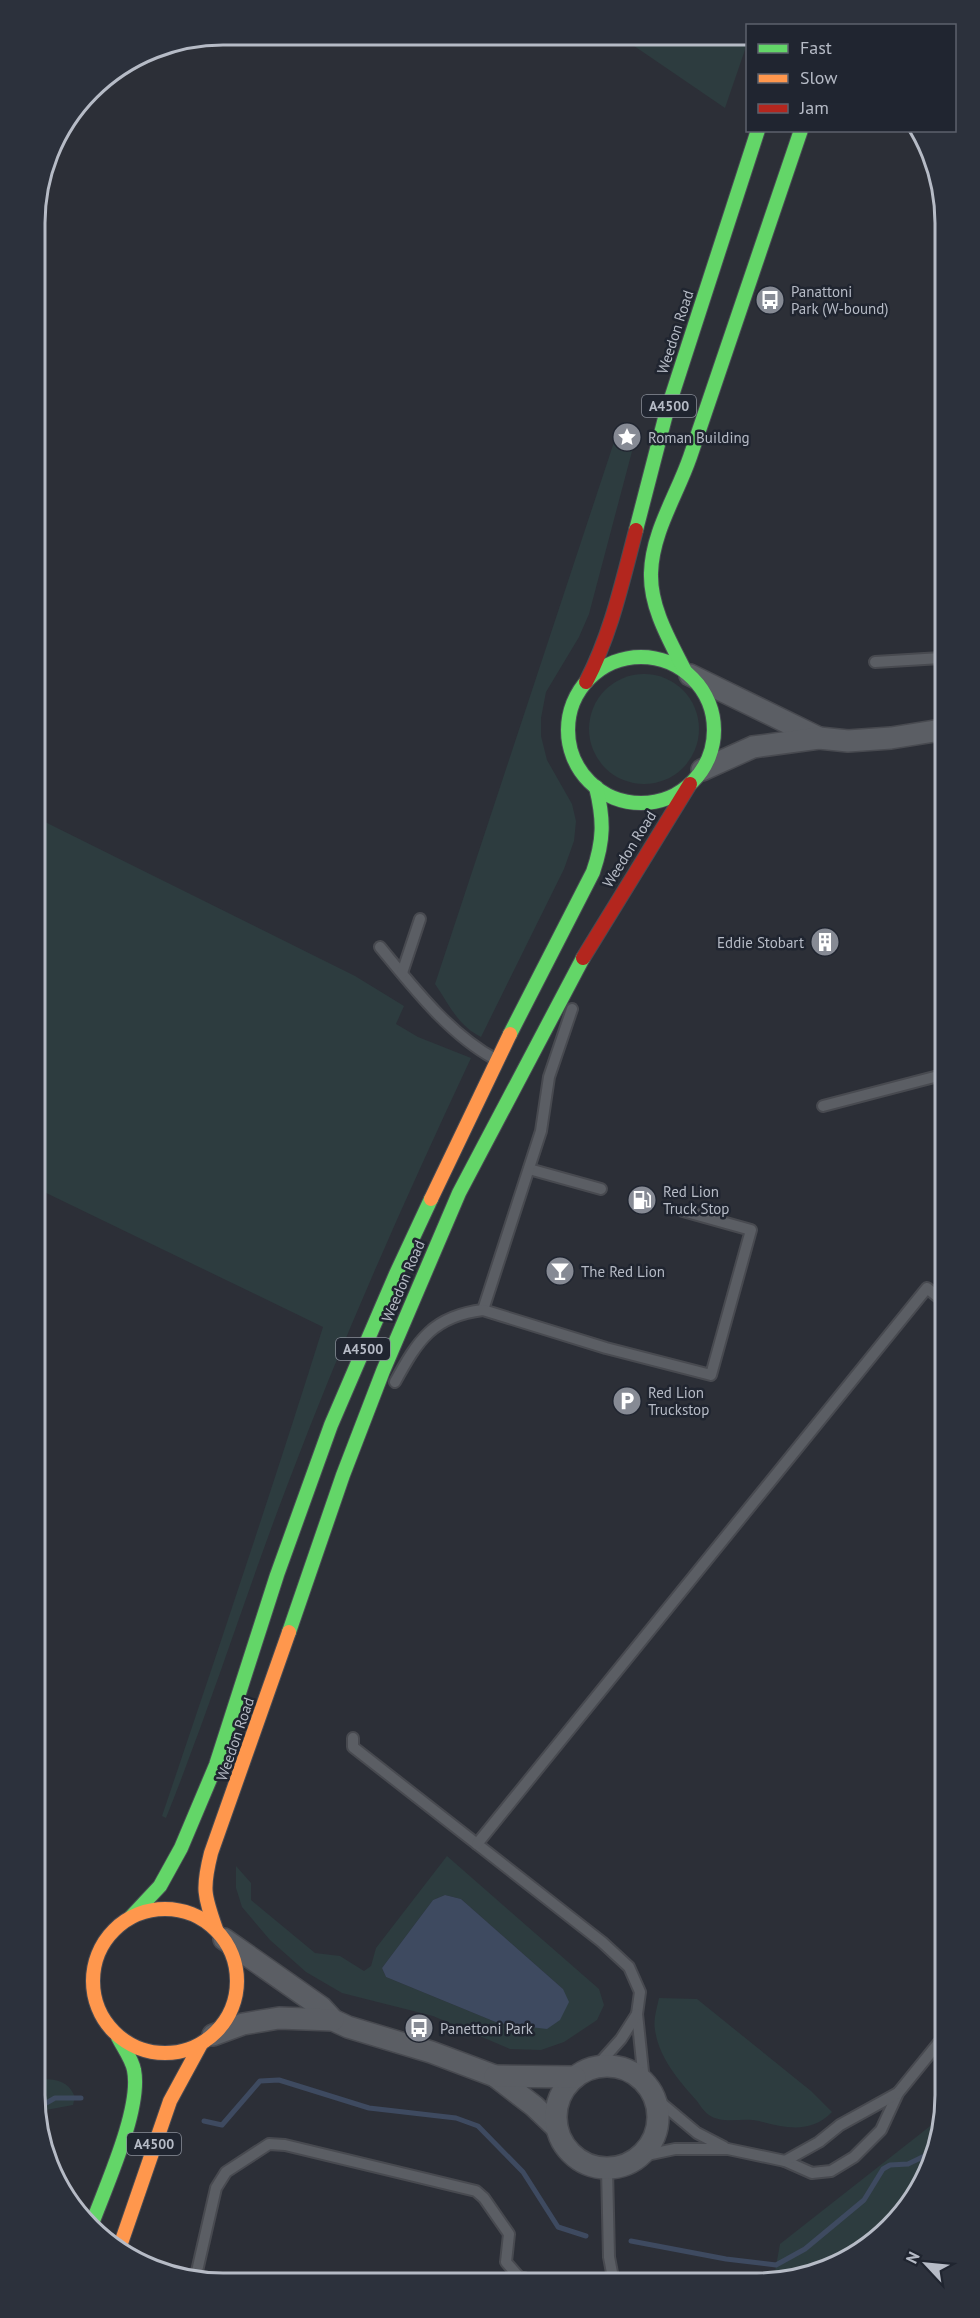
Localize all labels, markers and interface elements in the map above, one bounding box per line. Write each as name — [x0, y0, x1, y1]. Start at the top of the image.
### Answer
legend — [746, 24, 956, 132]
text: Fast — [800, 36, 832, 59]
text: Slow — [800, 66, 838, 89]
text: Jam — [799, 96, 829, 119]
place label: Panattoni Park (W-bound) — [791, 282, 889, 318]
bus stop icon: Panattoni Park (W-bound) — [754, 284, 786, 316]
street label: Weedon Road — [653, 288, 697, 376]
road number: A4500 — [642, 395, 696, 417]
place icon: Roman Building — [611, 421, 643, 453]
place label: Roman Building — [648, 428, 750, 447]
street label: Weedon Road — [598, 807, 660, 891]
building icon: Eddie Stobart — [809, 926, 841, 958]
place label: Eddie Stobart — [717, 933, 804, 952]
place label: Red Lion Truck Stop — [663, 1182, 729, 1218]
fuel station icon: Red Lion Truck Stop — [626, 1184, 658, 1216]
street label: Weedon Road — [377, 1237, 429, 1325]
bar icon: The Red Lion — [544, 1255, 576, 1287]
place label: The Red Lion — [581, 1262, 665, 1281]
road number: A4500 — [336, 1338, 390, 1360]
place label: Red Lion Truckstop — [648, 1383, 709, 1419]
parking icon: Red Lion Truckstop — [611, 1385, 643, 1417]
street label: Weedon Road — [212, 1695, 258, 1783]
bus stop icon: Panettoni Park — [403, 2012, 435, 2044]
place label: Panettoni Park — [440, 2019, 534, 2038]
road number: A4500 — [127, 2133, 181, 2155]
north arrow — [896, 2234, 956, 2294]
text: N — [901, 2248, 924, 2267]

